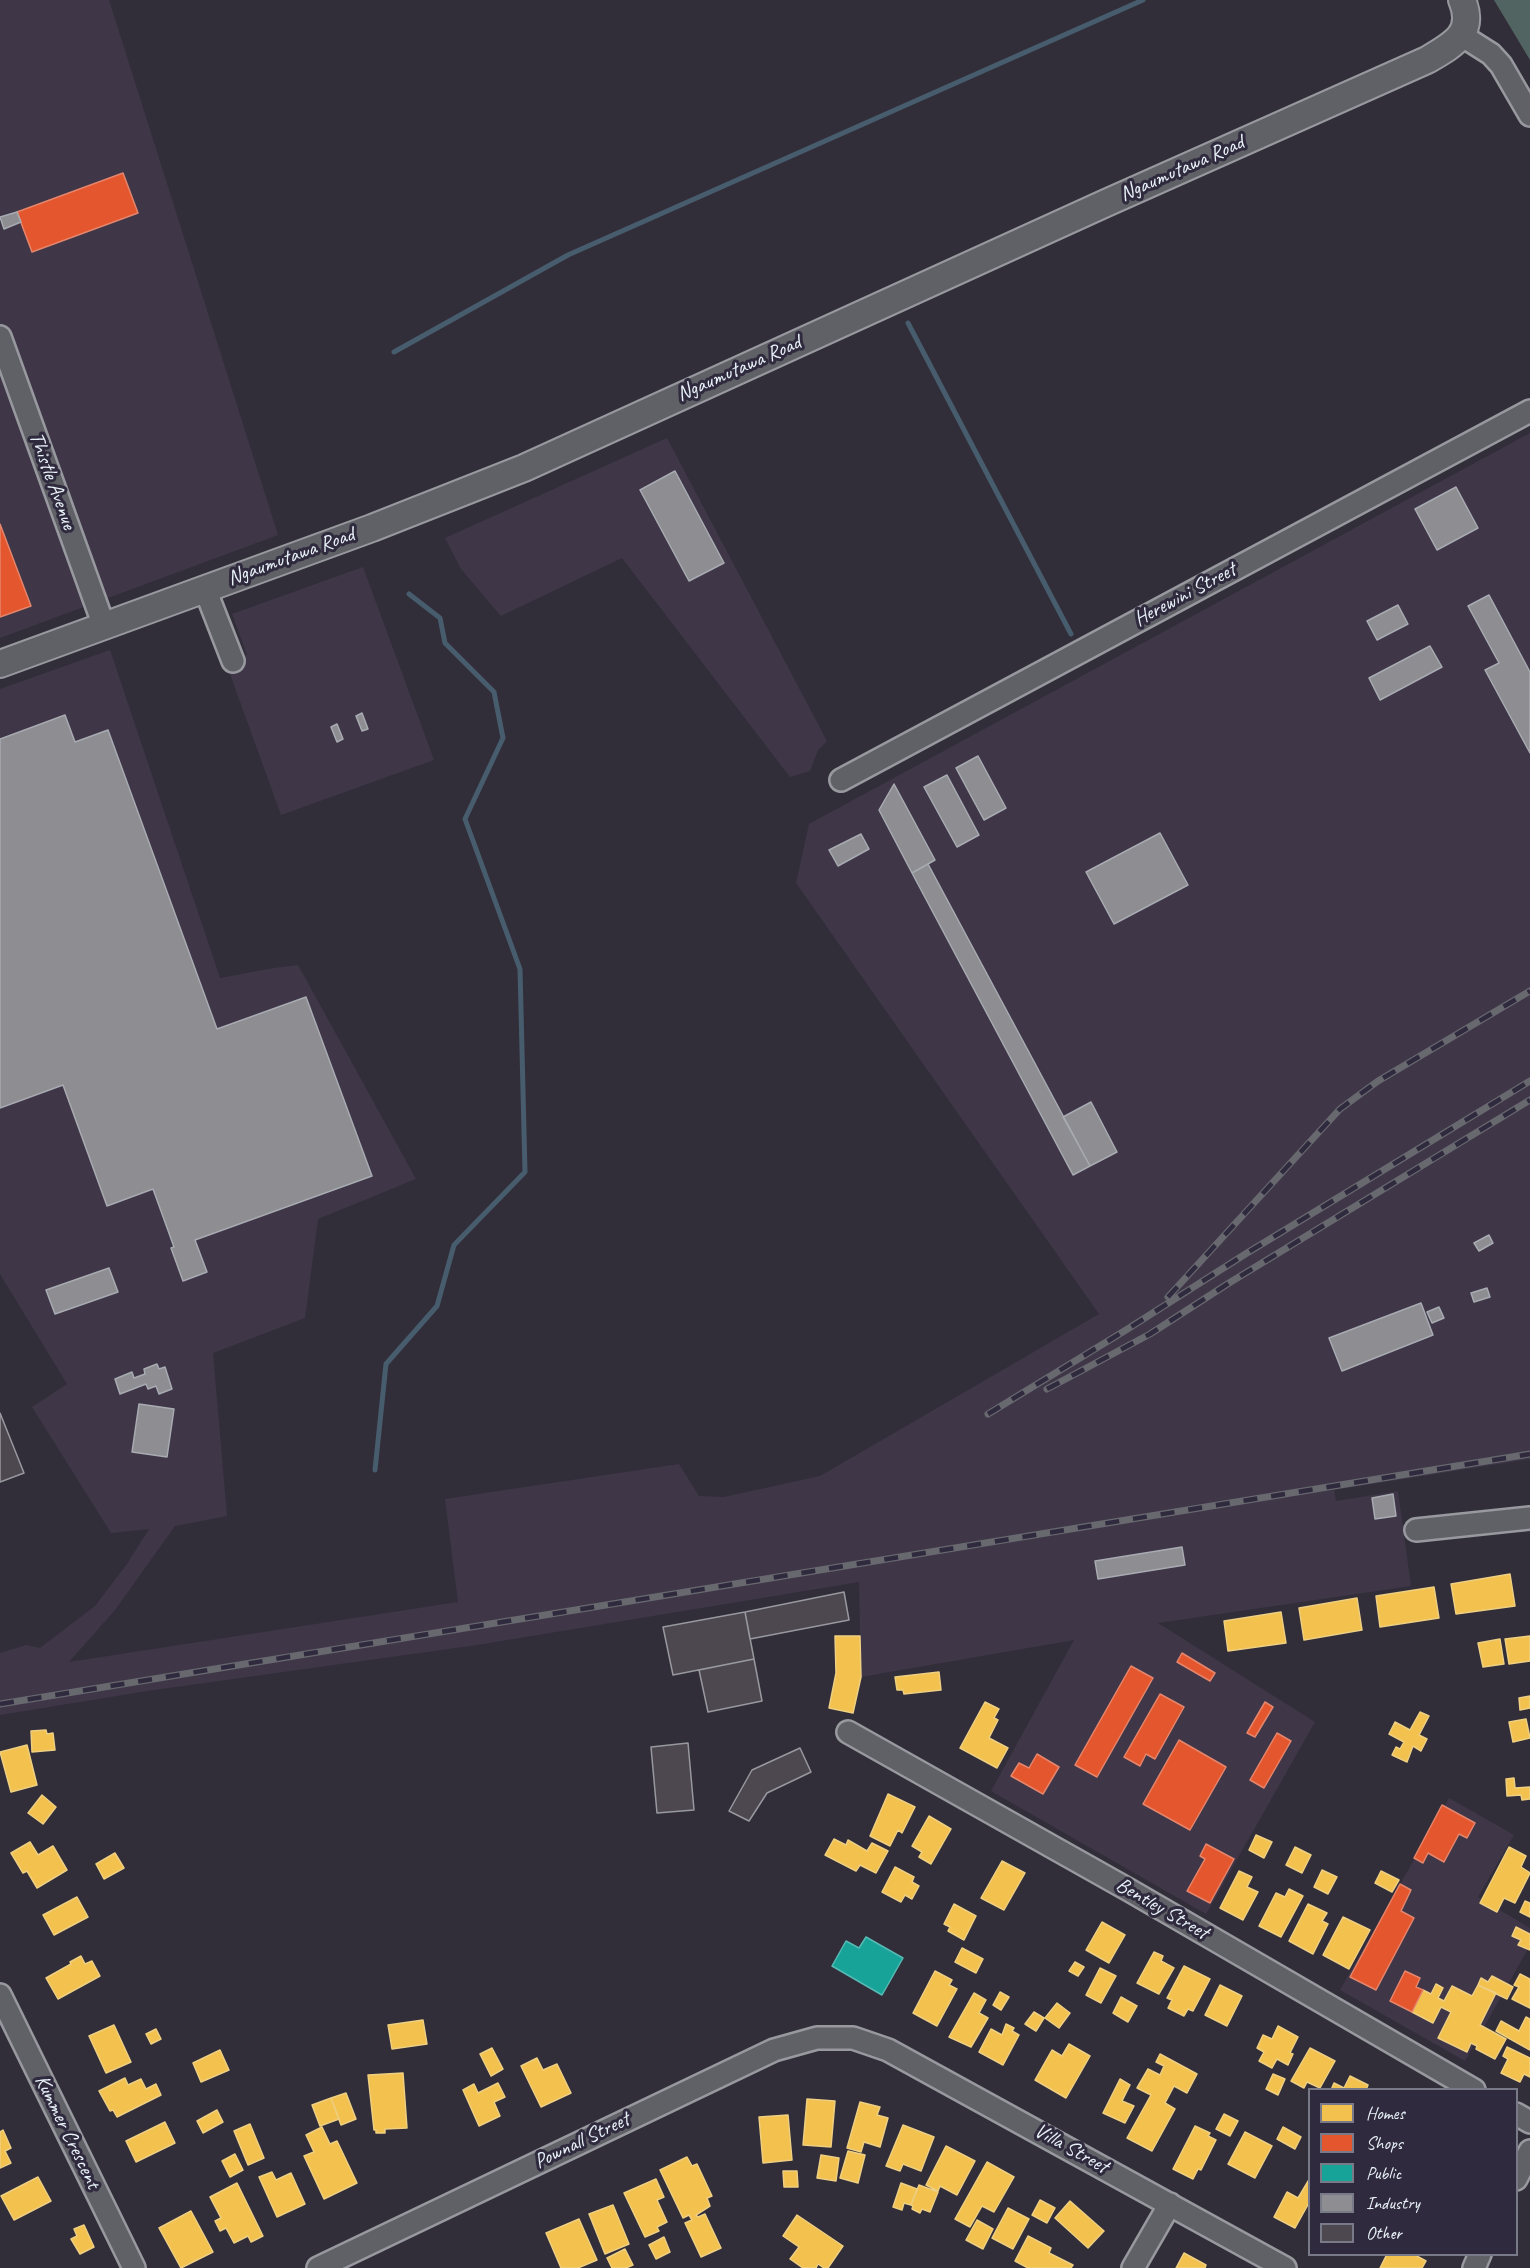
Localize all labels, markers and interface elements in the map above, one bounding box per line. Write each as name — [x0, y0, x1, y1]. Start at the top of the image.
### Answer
street label: Ngaumutawa Road — [1116, 130, 1248, 208]
street label: Ngaumutawa Road — [673, 330, 805, 408]
street label: Thistle Avenue — [23, 429, 81, 533]
street label: Ngaumutawa Road — [224, 522, 358, 592]
street label: Herewini Street — [1130, 558, 1240, 632]
street label: Bentley Street — [1111, 1872, 1213, 1946]
street label: Kummer Crescent — [29, 2071, 105, 2193]
legend — [1308, 2088, 1518, 2256]
text: Homes — [1366, 2102, 1405, 2124]
street label: Pownall Street — [530, 2107, 634, 2175]
street label: Villa Street — [1030, 2118, 1112, 2180]
text: Shops — [1366, 2132, 1403, 2154]
text: Public — [1366, 2162, 1401, 2184]
text: Industry — [1366, 2192, 1420, 2214]
text: Other — [1366, 2222, 1402, 2244]

